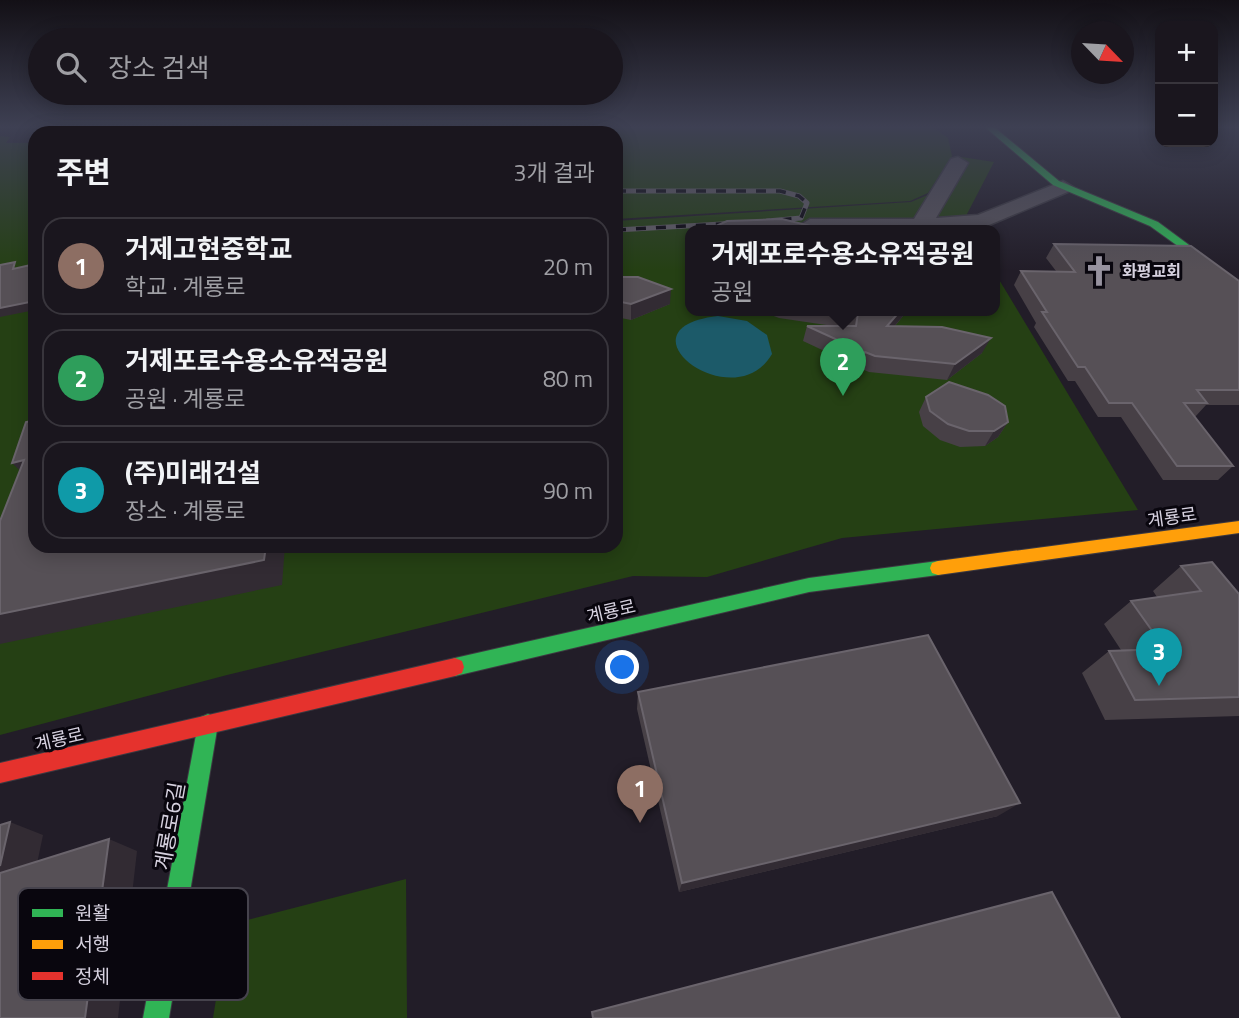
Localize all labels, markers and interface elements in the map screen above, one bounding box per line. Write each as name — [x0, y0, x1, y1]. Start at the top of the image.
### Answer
north arrow — [1071, 21, 1134, 84]
map controls — [1155, 21, 1218, 147]
button: + — [1155, 21, 1218, 84]
search box — [28, 28, 623, 105]
icon: search — [52, 48, 90, 86]
text: 장소 검색 — [108, 48, 209, 87]
button: − — [1155, 84, 1218, 147]
text: 주변 — [56, 149, 111, 195]
text: 3개 결과 — [514, 155, 595, 190]
popup — [685, 225, 1000, 316]
text: 거제고현중학교 — [125, 229, 292, 268]
text: 거제포로수용소유적공원 — [711, 234, 974, 273]
text: 1 — [75, 249, 87, 284]
text: 20 m — [543, 249, 593, 284]
church icon: 화평교회 — [1082, 254, 1116, 288]
place label: 화평교회 — [1122, 259, 1181, 283]
text: 학교 · 계룡로 — [125, 269, 246, 304]
text: 공원 — [711, 274, 753, 309]
pin: 2 — [820, 338, 866, 396]
text: 거제포로수용소유적공원 — [125, 341, 388, 380]
text: 2 — [75, 361, 87, 396]
text: 80 m — [543, 361, 593, 396]
text: 공원 · 계룡로 — [125, 381, 246, 416]
text: (주)미래건설 — [125, 453, 261, 492]
text: 3 — [75, 473, 87, 508]
text: 90 m — [543, 473, 593, 508]
text: 장소 · 계룡로 — [125, 493, 246, 528]
street label: 계룡로 — [1146, 500, 1198, 534]
street label: 계룡로 — [584, 592, 638, 630]
pin: 3 — [1136, 628, 1182, 686]
your location — [605, 650, 639, 684]
street label: 계룡로 — [32, 720, 86, 758]
pin: 1 — [617, 765, 663, 823]
street label: 계룡로6길 — [146, 779, 192, 873]
legend — [18, 888, 248, 1000]
text: 원활 — [75, 898, 110, 927]
text: 서행 — [75, 929, 110, 958]
text: 정체 — [75, 961, 110, 990]

